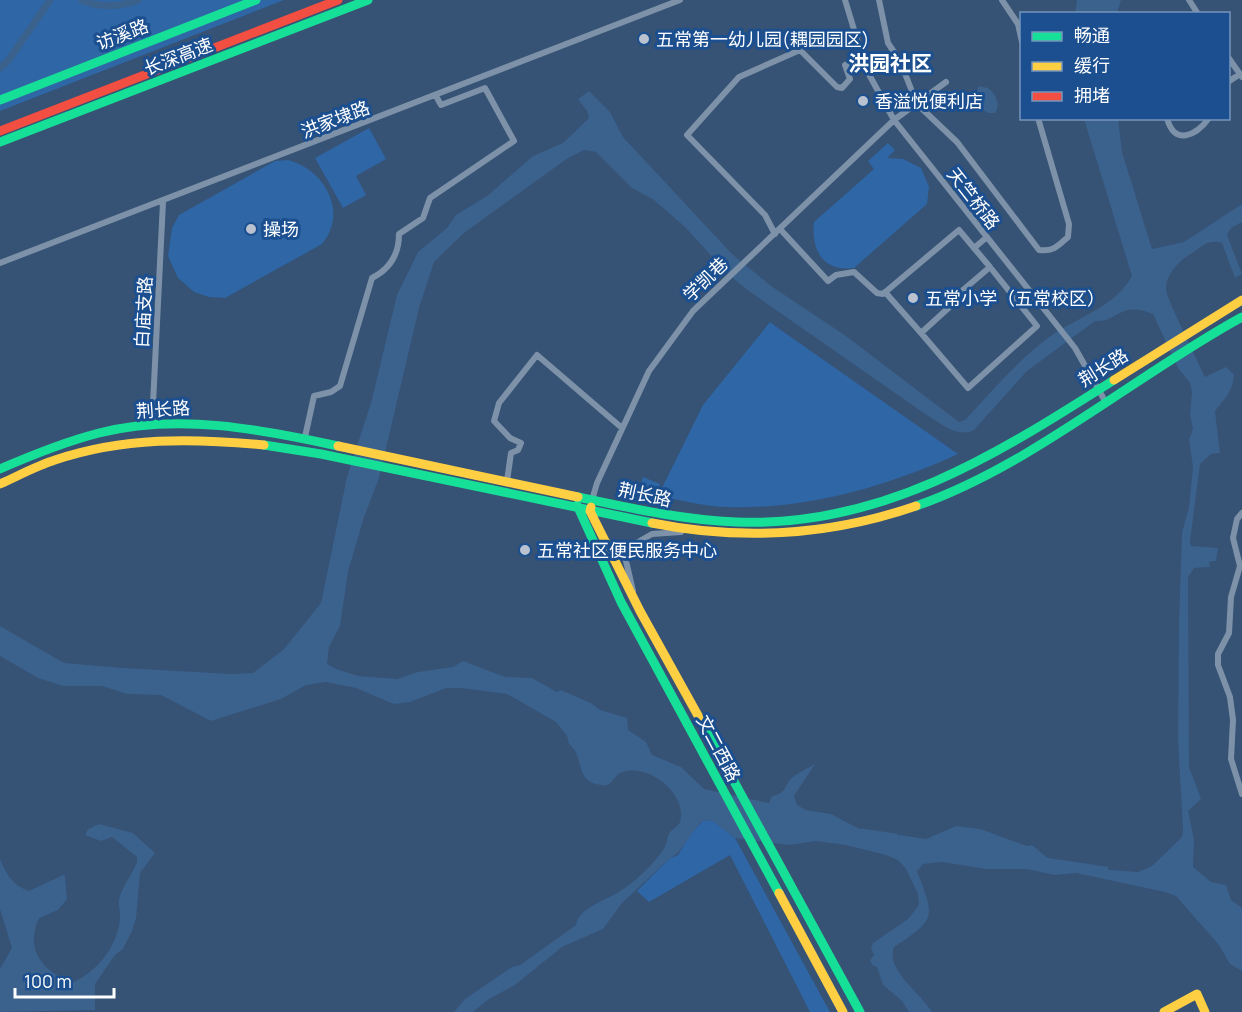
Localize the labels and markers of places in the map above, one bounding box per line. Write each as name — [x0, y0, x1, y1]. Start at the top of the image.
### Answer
place label: 五常第一幼儿园(耦园园区) — [656, 27, 869, 51]
marker: 五常第一幼儿园(耦园园区) — [637, 32, 651, 46]
place label: 香溢悦便利店 — [875, 89, 983, 113]
marker: 香溢悦便利店 — [856, 94, 870, 108]
place label: 操场 — [263, 217, 299, 241]
marker: 操场 — [244, 222, 258, 236]
place label: 五常小学（五常校区） — [925, 286, 1105, 310]
marker: 五常小学（五常校区） — [906, 291, 920, 305]
place label: 五常社区便民服务中心 — [537, 538, 717, 562]
marker: 五常社区便民服务中心 — [518, 543, 532, 557]

